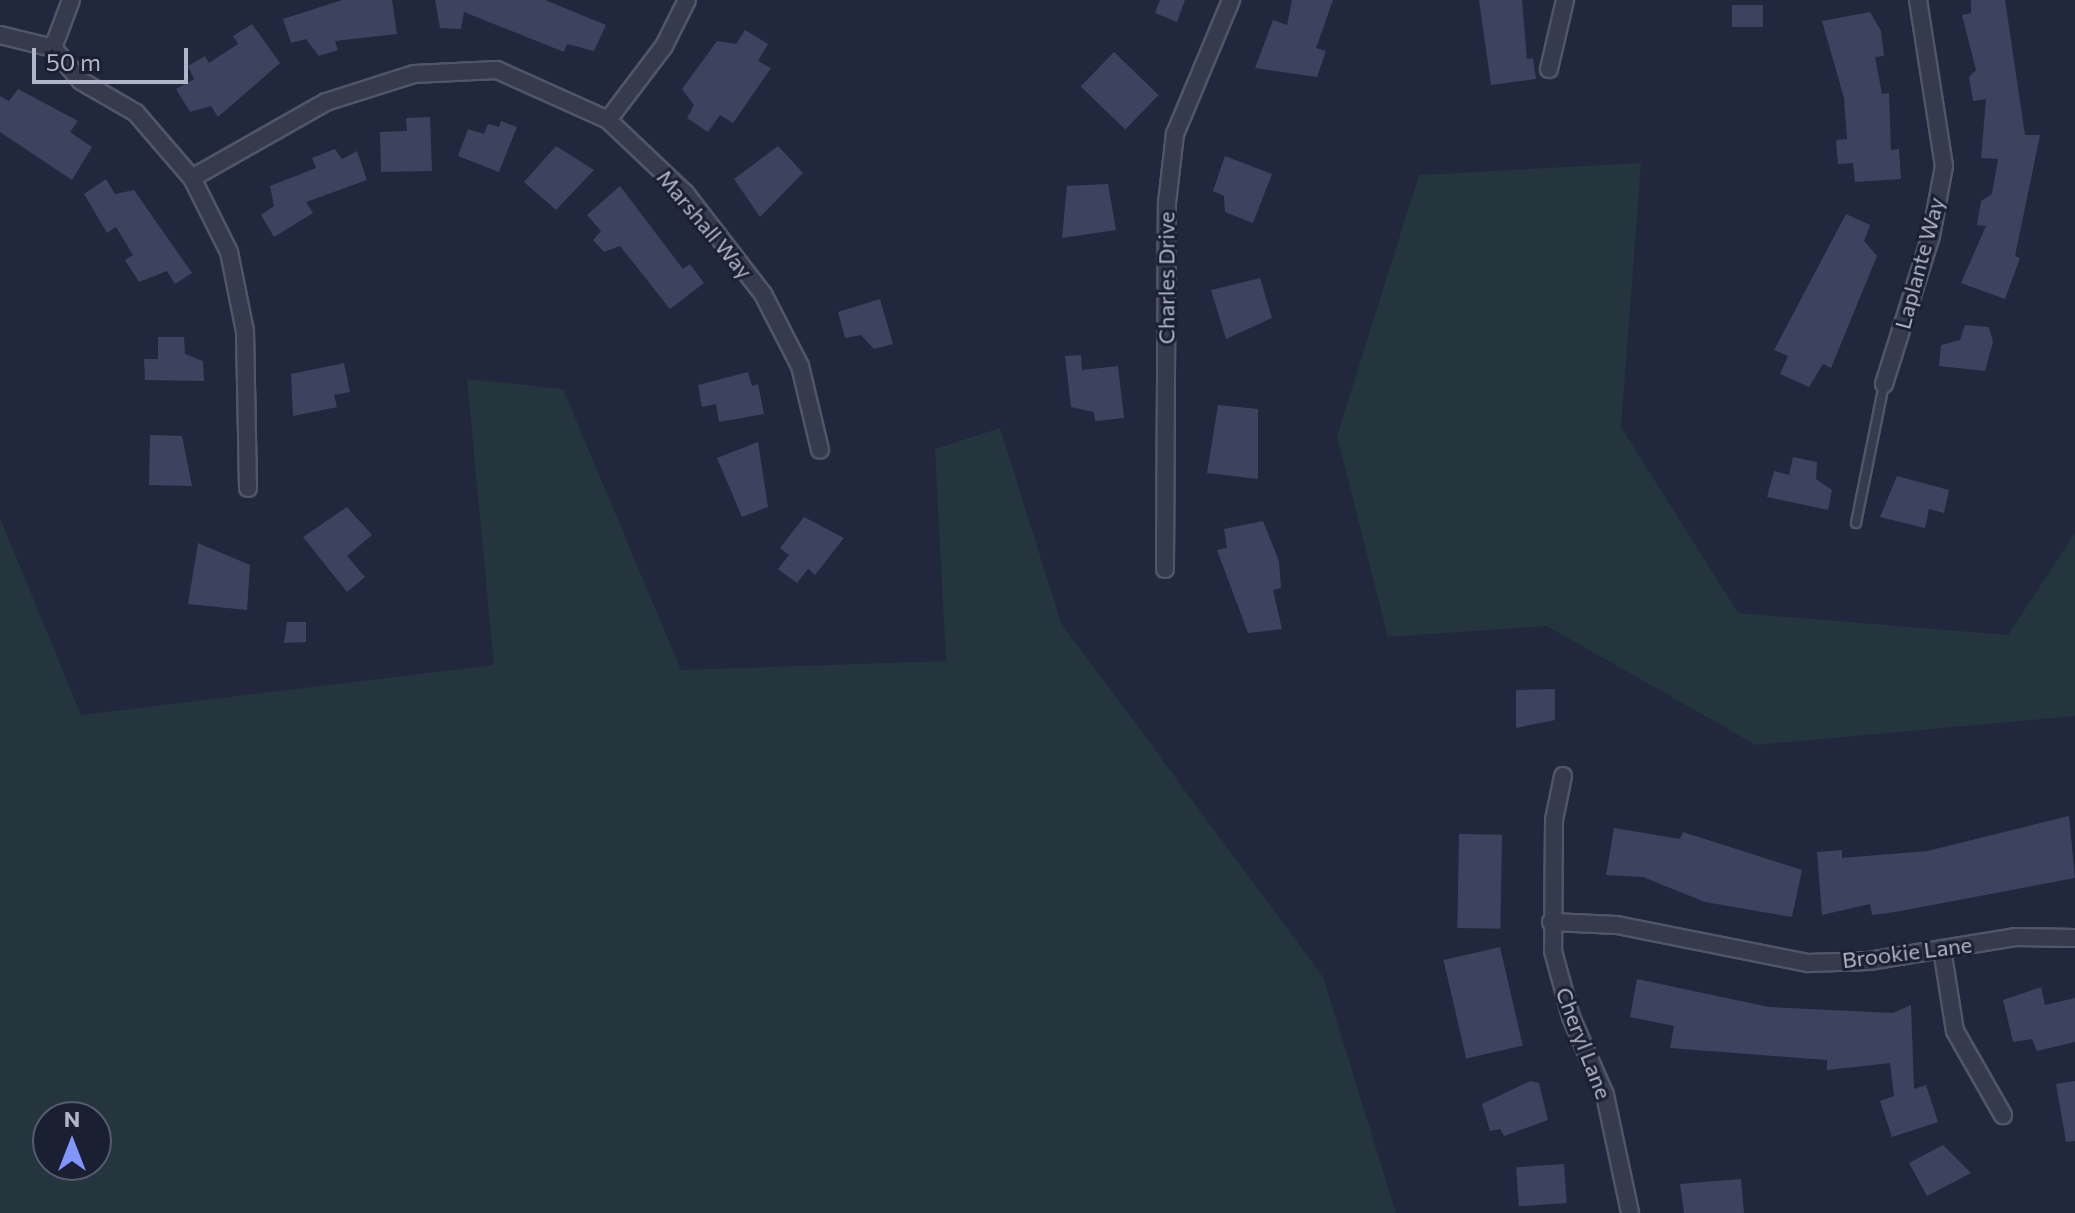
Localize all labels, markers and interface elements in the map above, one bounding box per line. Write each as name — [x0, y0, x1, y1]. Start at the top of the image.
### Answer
scale bar — [36, 32, 192, 82]
text: 50 m — [46, 47, 101, 76]
street label: Marshall Way — [652, 164, 758, 284]
street label: Laplante Way — [1889, 194, 1949, 332]
street label: Charles Drive — [1153, 212, 1179, 344]
street label: Brookie Lane — [1841, 931, 1973, 973]
street label: Cheryl Lane — [1551, 983, 1617, 1103]
north arrow — [32, 1101, 112, 1181]
text: N — [64, 1105, 80, 1132]

